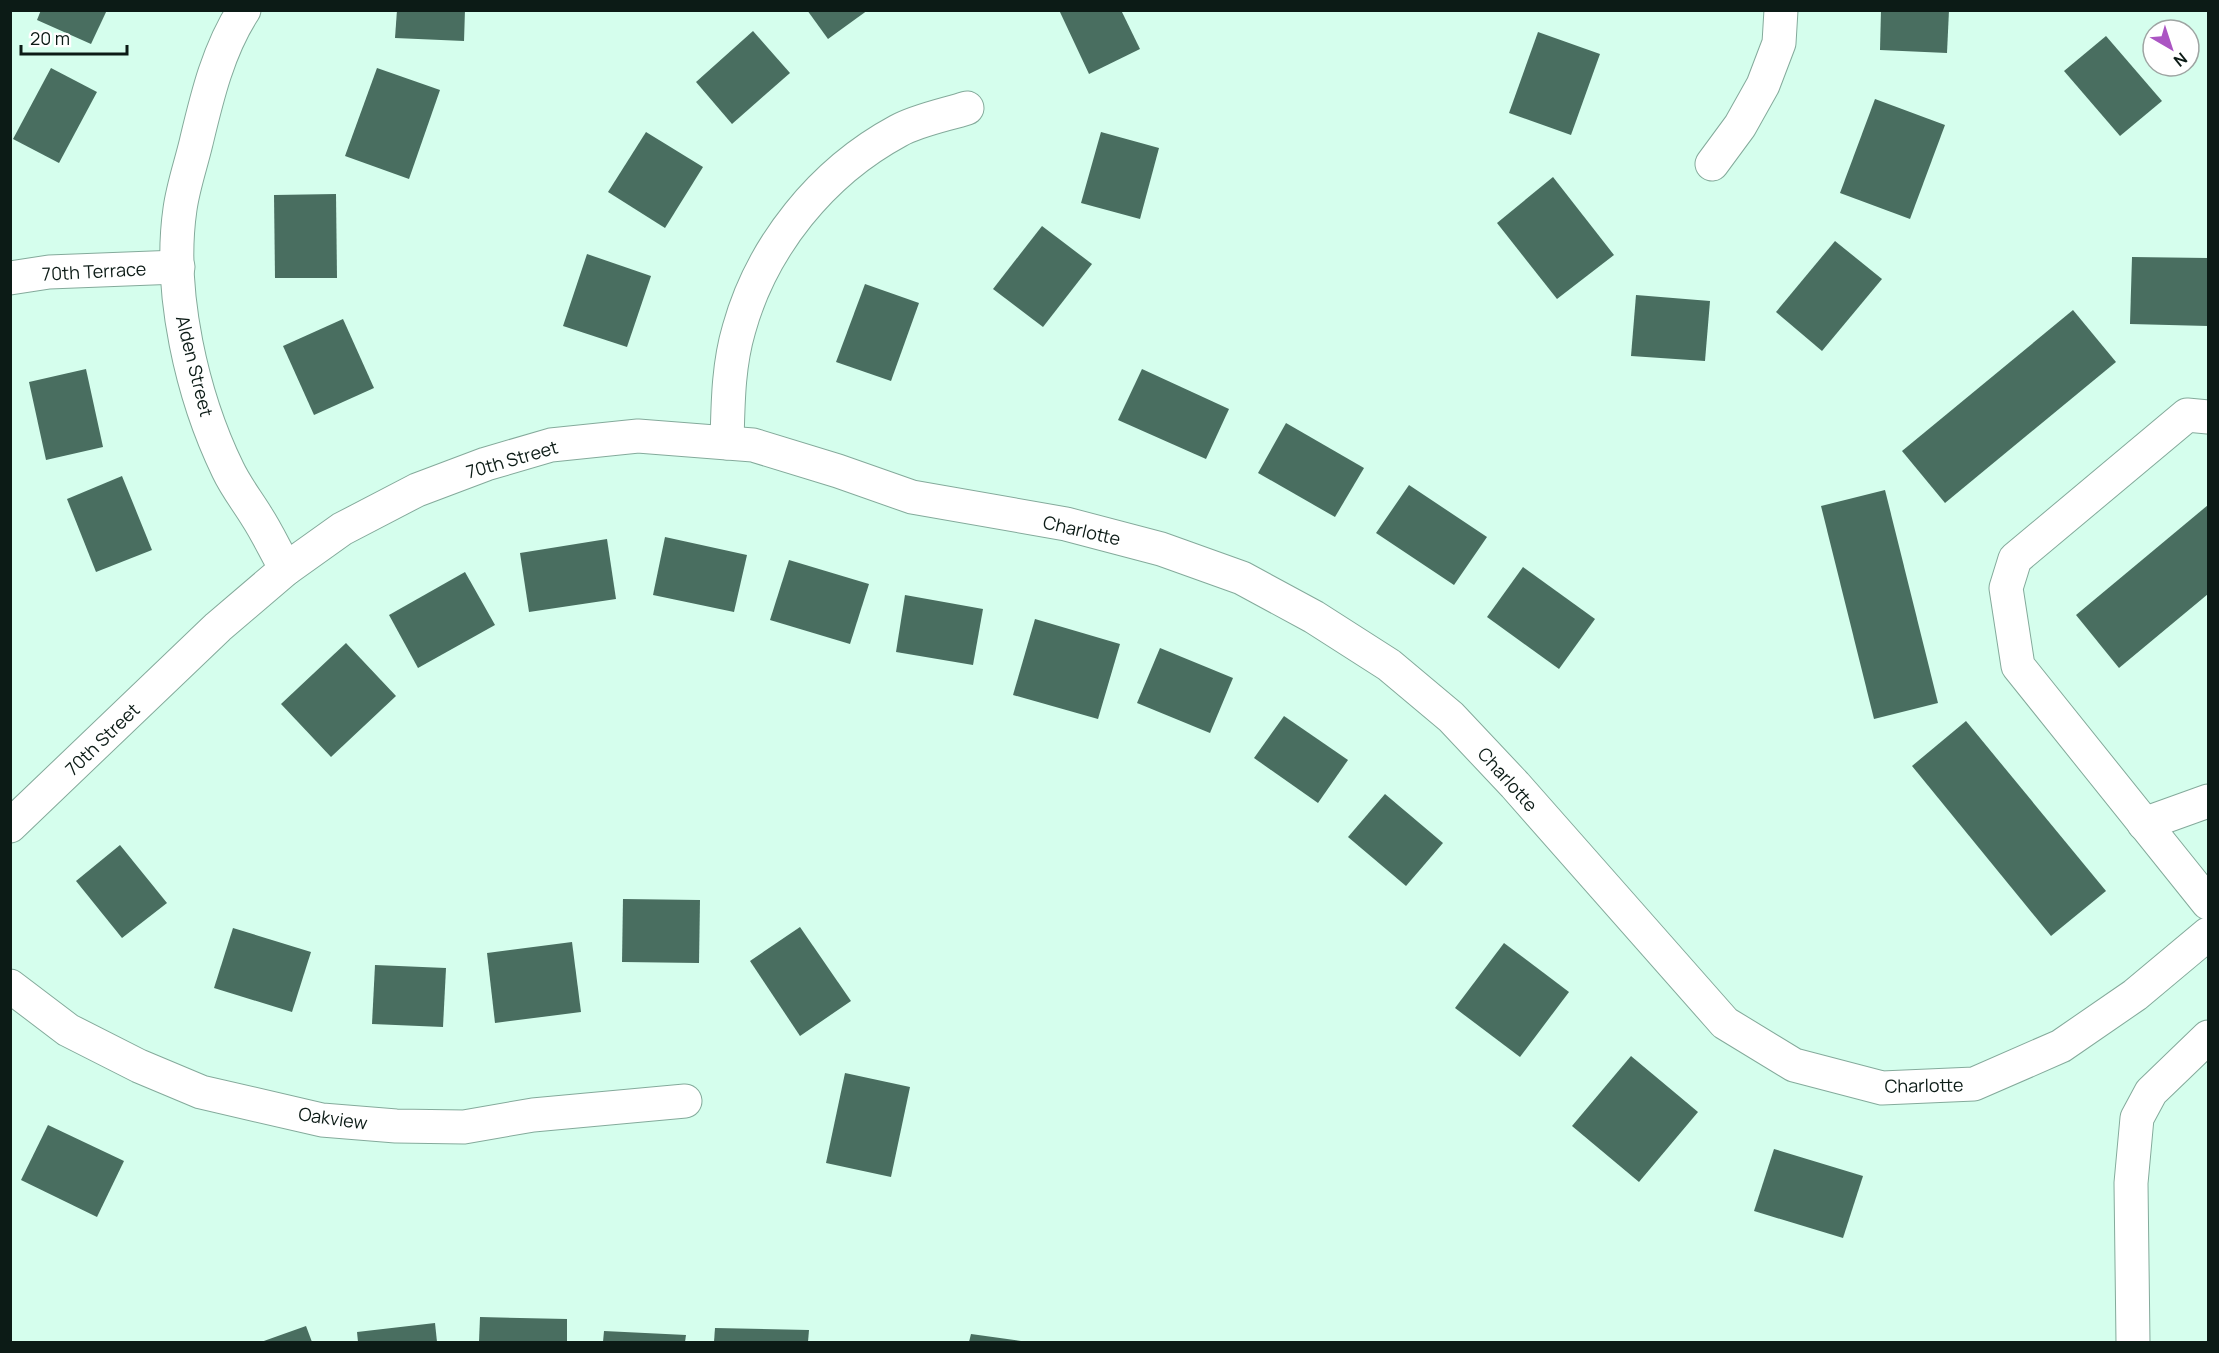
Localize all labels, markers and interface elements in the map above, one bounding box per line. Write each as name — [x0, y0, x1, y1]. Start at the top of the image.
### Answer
scale bar — [21, 18, 128, 56]
north arrow — [2141, 18, 2201, 78]
text: 20 m — [30, 26, 70, 50]
text: N — [2169, 47, 2192, 72]
street label: 70th Terrace — [41, 256, 147, 286]
street label: Alden Street — [171, 313, 219, 419]
street label: 70th Street — [463, 434, 561, 484]
street label: Charlotte — [1041, 509, 1123, 551]
street label: 70th Street — [60, 698, 144, 780]
street label: Charlotte — [1473, 742, 1543, 816]
street label: Charlotte — [1884, 1072, 1964, 1098]
street label: Oakview — [297, 1101, 369, 1135]

